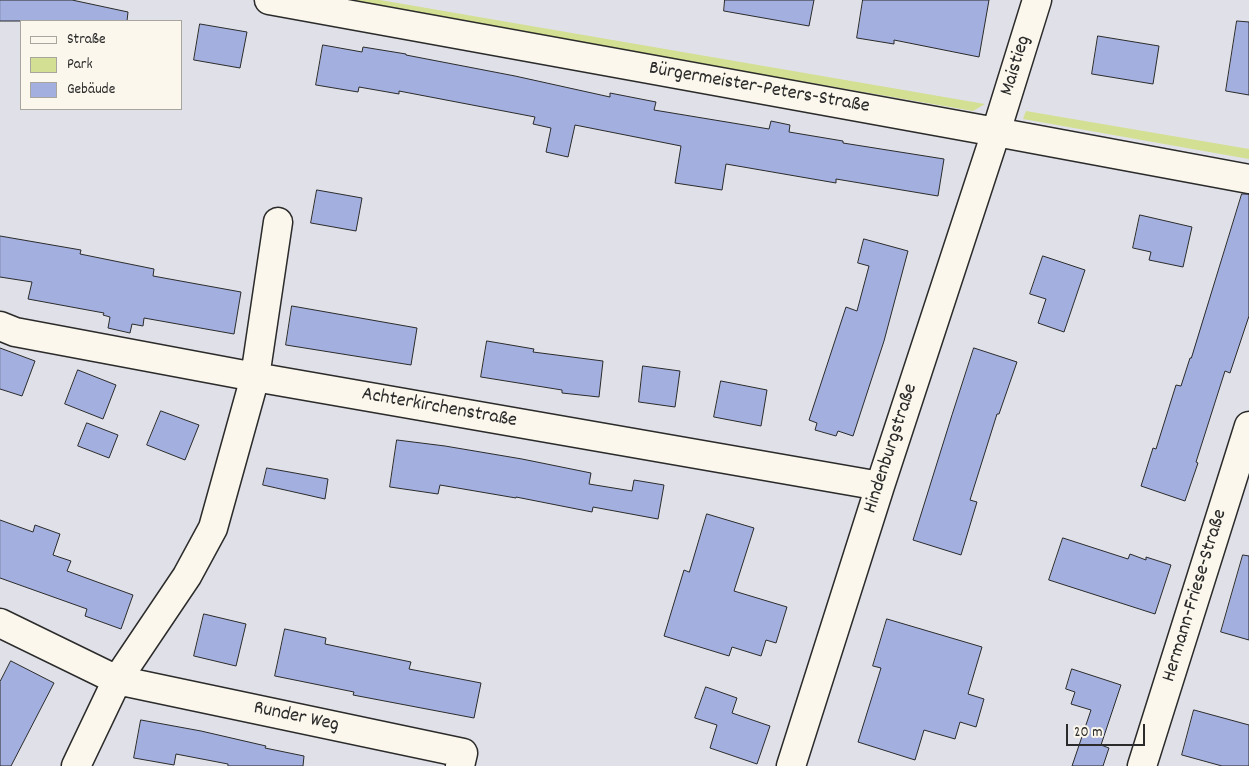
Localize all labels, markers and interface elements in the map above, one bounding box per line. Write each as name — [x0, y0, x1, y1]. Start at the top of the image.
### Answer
legend — [20, 20, 182, 110]
text: Straße — [67, 29, 105, 51]
street label: Maistieg — [996, 33, 1038, 99]
text: Park — [67, 54, 93, 76]
street label: Bürgermeister-Peters-Straße — [647, 58, 871, 120]
text: Gebäude — [67, 79, 115, 101]
street label: Hindenburgstraße — [860, 381, 924, 517]
street label: Achterkirchenstraße — [360, 384, 518, 434]
street label: Hermann-Friese-Straße — [1158, 507, 1234, 685]
street label: Runder Weg — [251, 697, 341, 739]
scale bar — [1069, 714, 1148, 746]
text: 20 m — [1074, 722, 1102, 744]

